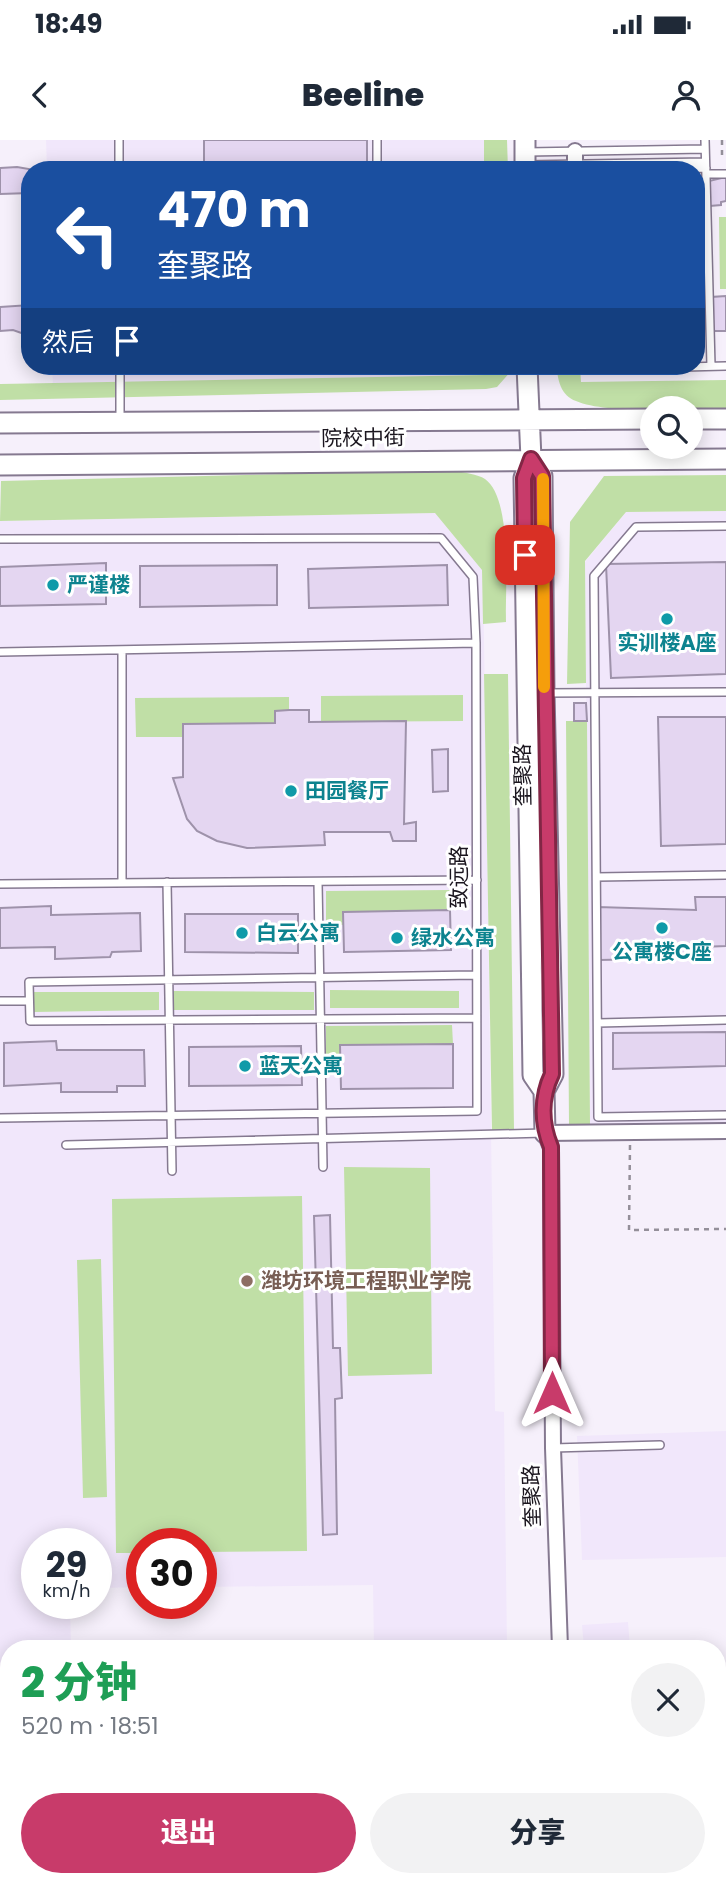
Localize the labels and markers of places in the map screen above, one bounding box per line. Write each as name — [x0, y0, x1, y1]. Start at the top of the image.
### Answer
pin — [495, 525, 555, 585]
place label: 严谨楼 — [67, 570, 130, 599]
marker: 严谨楼 — [45, 577, 61, 593]
marker: 实训楼A座 — [659, 611, 675, 627]
place label: 实训楼A座 — [617, 628, 717, 657]
place label: 田园餐厅 — [305, 776, 389, 805]
marker: 田园餐厅 — [283, 783, 299, 799]
place label: 白云公寓 — [256, 918, 340, 947]
marker: 公寓楼C座 — [654, 920, 670, 936]
place label: 绿水公寓 — [411, 923, 495, 952]
marker: 白云公寓 — [234, 925, 250, 941]
marker: 绿水公寓 — [389, 930, 405, 946]
place label: 公寓楼C座 — [612, 937, 712, 966]
place label: 蓝天公寓 — [259, 1051, 343, 1080]
marker: 蓝天公寓 — [237, 1058, 253, 1074]
place label: 潍坊环境工程职业学院 — [261, 1266, 471, 1295]
marker: 潍坊环境工程职业学院 — [239, 1273, 255, 1289]

